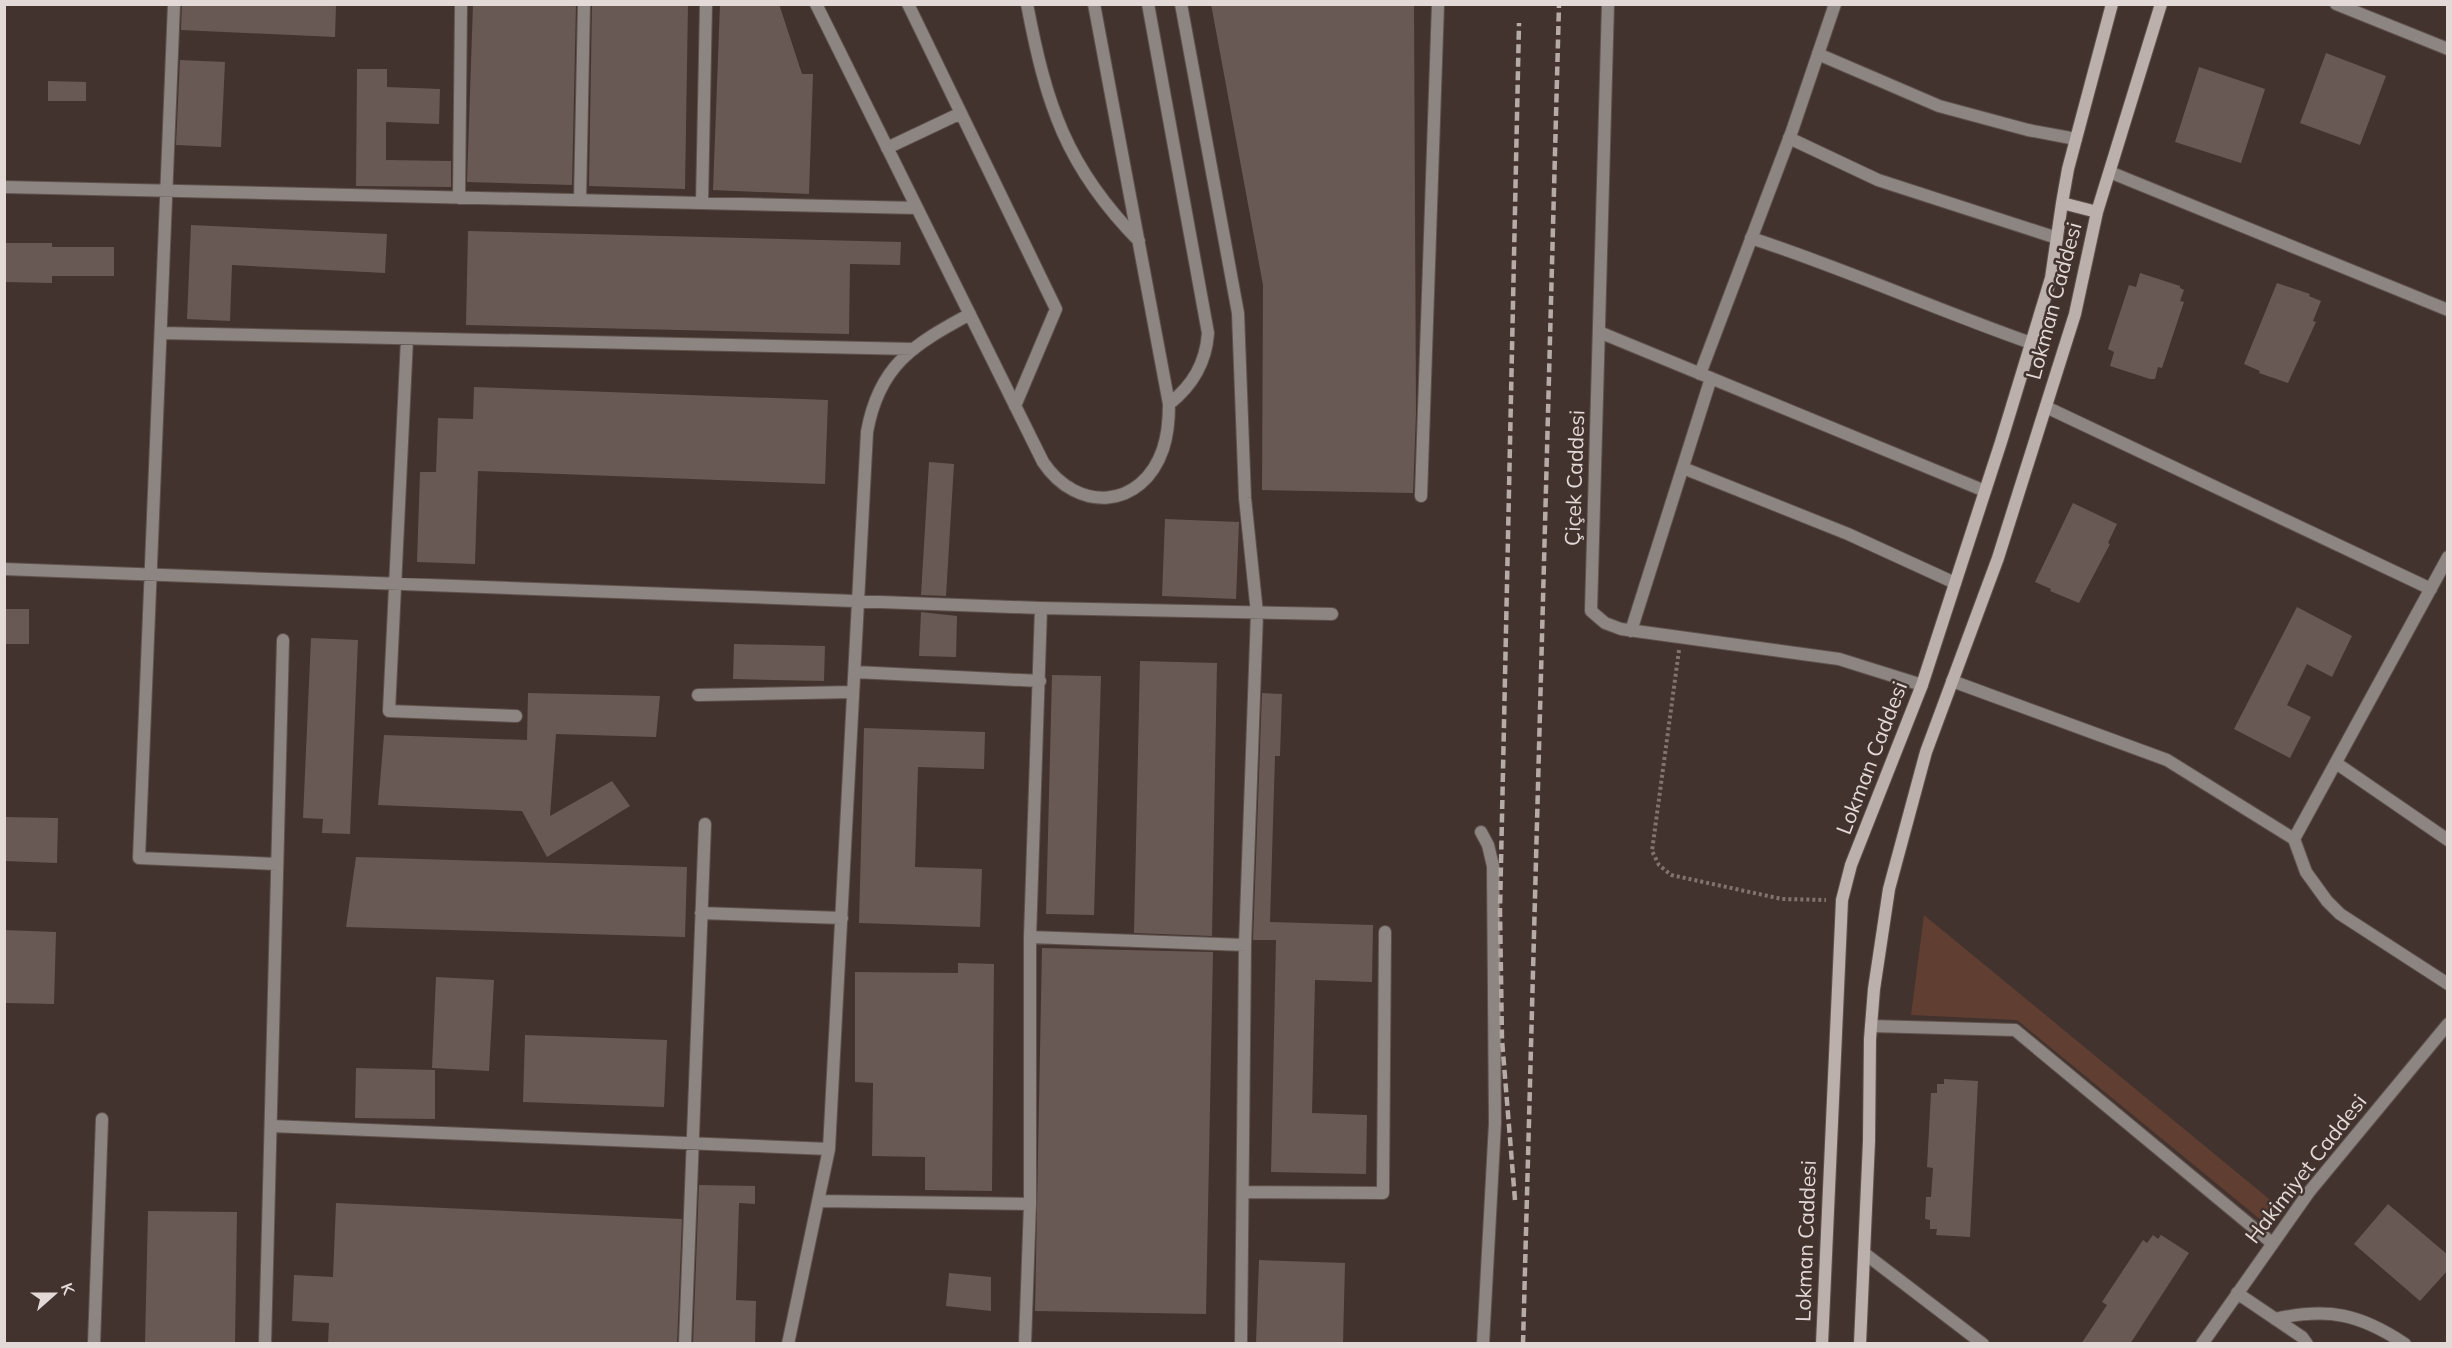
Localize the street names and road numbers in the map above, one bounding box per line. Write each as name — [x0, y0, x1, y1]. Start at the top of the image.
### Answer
street label: Lokman Caddesi — [2020, 219, 2087, 382]
street label: Çiçek Caddesi — [1559, 410, 1589, 546]
street label: Lokman Caddesi — [1830, 678, 1912, 838]
street label: Hakimiyet Caddesi — [2239, 1089, 2371, 1248]
street label: Lokman Caddesi — [1789, 1160, 1821, 1322]

